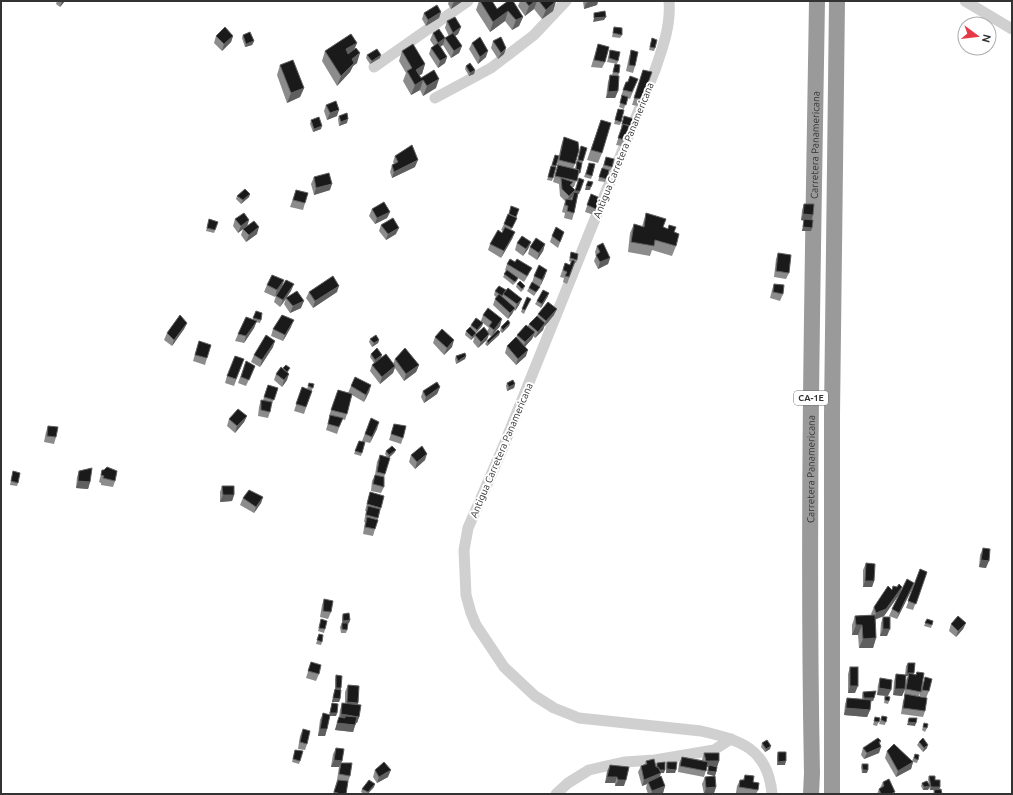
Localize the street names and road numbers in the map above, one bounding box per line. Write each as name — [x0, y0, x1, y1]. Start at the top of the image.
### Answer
street label: Antigua Carretera Panamericana — [591, 81, 656, 220]
street label: Carretera Panamericana — [809, 91, 822, 199]
street label: Antigua Carretera Panamericana — [468, 381, 535, 519]
road number: CA-1E — [794, 391, 828, 405]
street label: Carretera Panamericana — [805, 415, 817, 523]

